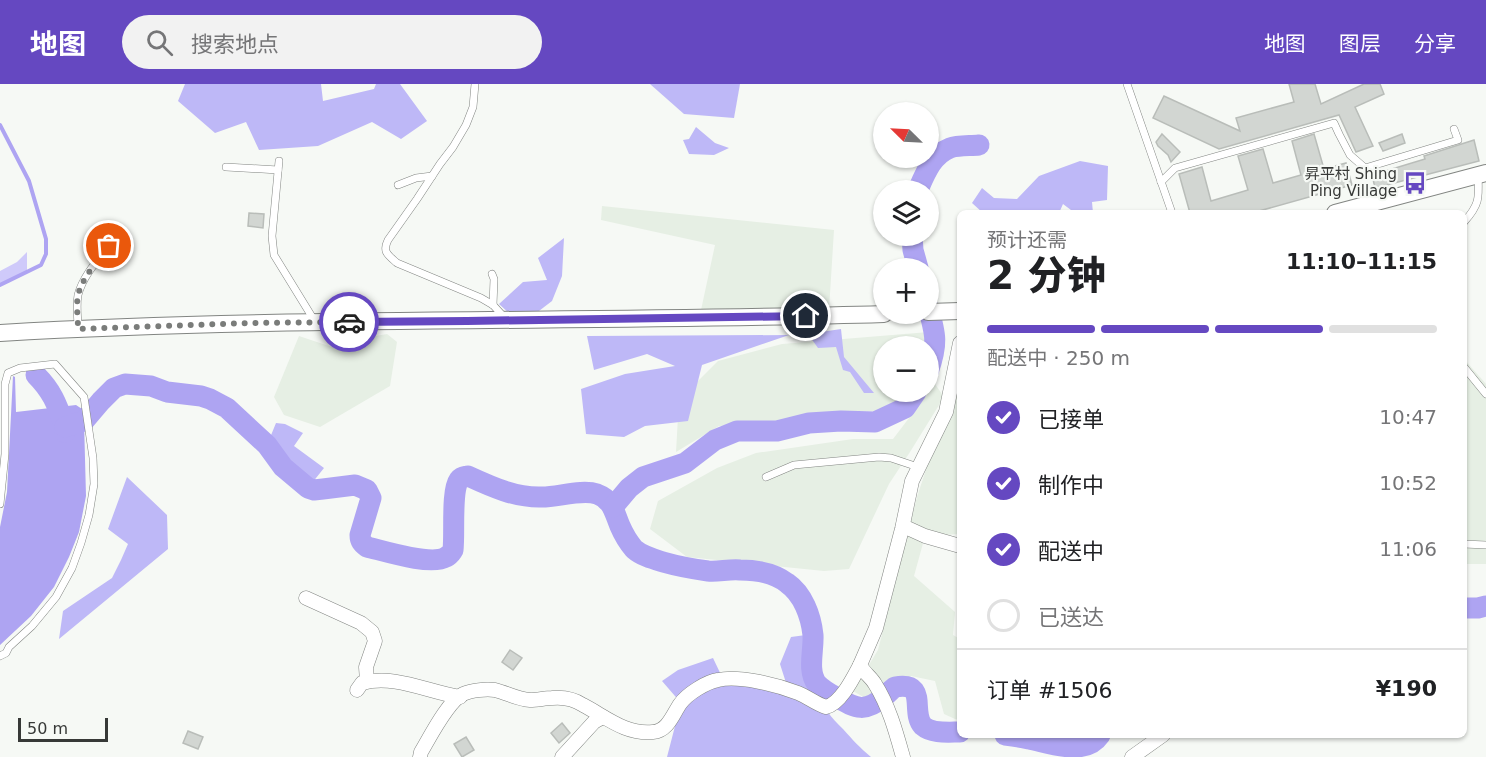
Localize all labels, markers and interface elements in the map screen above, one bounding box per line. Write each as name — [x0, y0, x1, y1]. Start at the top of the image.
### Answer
search box — [122, 15, 542, 69]
icon: search — [143, 26, 176, 59]
text: 地图 — [30, 28, 86, 61]
text: 搜索地点 — [191, 32, 279, 57]
text: 地图 — [1264, 32, 1306, 56]
text: 图层 — [1339, 32, 1381, 56]
text: 分享 — [1414, 32, 1456, 56]
north arrow — [873, 102, 939, 168]
map controls — [873, 102, 939, 402]
place label: 昇平村 Shing Ping Village — [1305, 165, 1397, 200]
bus stop icon: 昇平村 Shing Ping Village — [1402, 170, 1428, 196]
button: layers — [873, 180, 939, 246]
pin — [83, 220, 134, 271]
text: 预计还需 — [987, 228, 1067, 252]
icon: bag — [92, 229, 125, 262]
text: 11:10–11:15 — [1286, 249, 1437, 274]
text: 2 分钟 — [987, 253, 1106, 298]
button: + — [873, 258, 939, 324]
pin — [780, 290, 831, 341]
courier — [319, 292, 379, 352]
icon: home — [789, 299, 822, 332]
icon: car — [333, 306, 366, 339]
button: − — [873, 336, 939, 402]
text: 配送中 · 250 m — [987, 346, 1130, 370]
icon: check — [987, 401, 1020, 434]
text: 10:47 — [1379, 405, 1437, 429]
text: 已接单 — [1038, 407, 1104, 432]
icon: check — [987, 467, 1020, 500]
text: 10:52 — [1379, 471, 1437, 495]
text: 制作中 — [1038, 473, 1104, 498]
icon: check — [987, 533, 1020, 566]
text: 11:06 — [1379, 537, 1437, 561]
text: 配送中 — [1038, 539, 1104, 564]
text: 已送达 — [1038, 605, 1104, 630]
text: ¥190 — [1376, 676, 1437, 701]
text: 订单 #1506 — [987, 678, 1112, 703]
scale bar — [18, 715, 108, 742]
text: 50 m — [27, 719, 68, 738]

